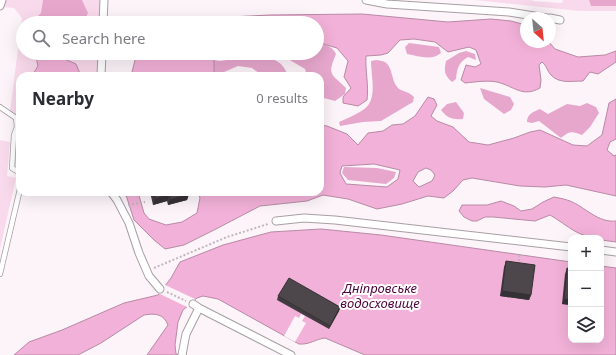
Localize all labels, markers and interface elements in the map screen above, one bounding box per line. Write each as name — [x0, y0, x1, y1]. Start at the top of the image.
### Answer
north arrow — [520, 12, 556, 48]
search box — [16, 16, 324, 60]
icon: search — [30, 27, 52, 49]
text: Search here — [62, 28, 145, 48]
text: Nearby — [32, 87, 94, 110]
text: 0 results — [256, 89, 308, 107]
map controls — [568, 235, 604, 343]
button: + — [568, 235, 604, 271]
button: − — [568, 271, 604, 307]
water label: Дніпровське водосховище — [340, 279, 420, 312]
button: layers — [568, 307, 604, 343]

